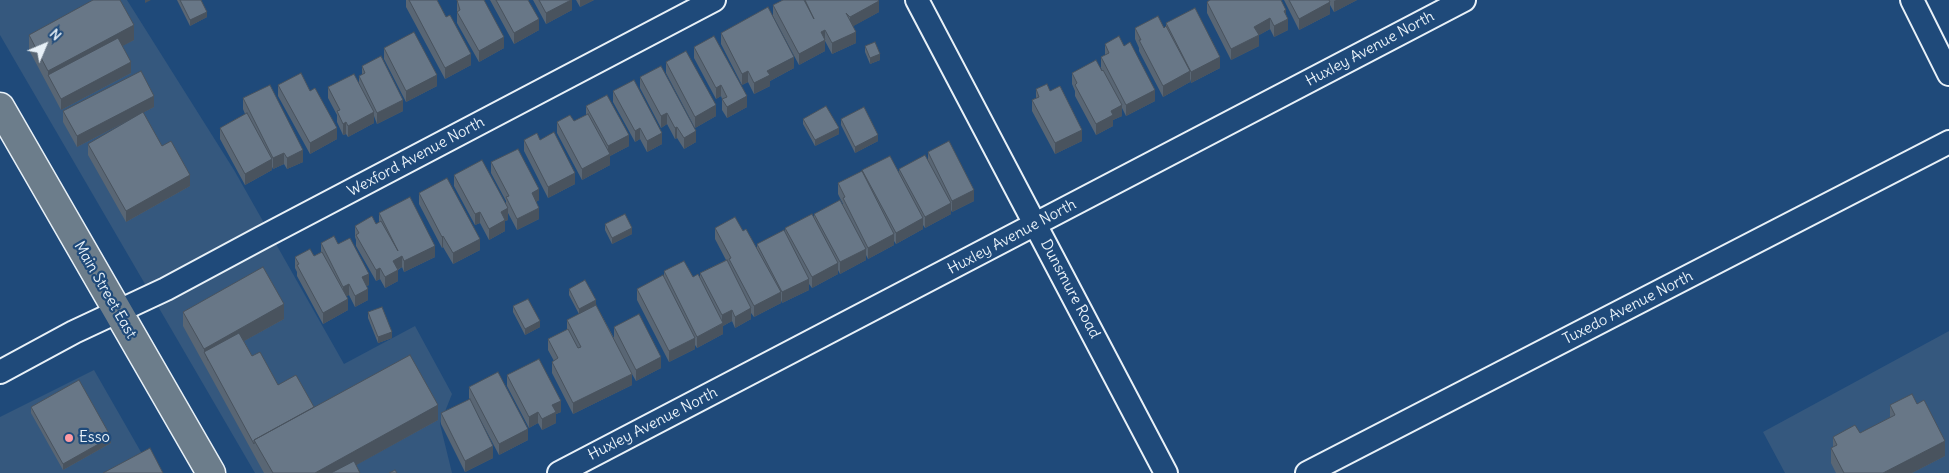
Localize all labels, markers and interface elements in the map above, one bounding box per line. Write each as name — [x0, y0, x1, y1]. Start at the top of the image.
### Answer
street label: Huxley Avenue North — [1303, 8, 1437, 90]
north arrow — [20, 20, 70, 70]
text: N — [46, 25, 65, 44]
street label: Wexford Avenue North — [345, 113, 487, 201]
street label: Huxley Avenue North — [945, 196, 1079, 278]
street label: Dunsmure Road — [1036, 237, 1104, 341]
street label: Main Street East — [70, 238, 140, 342]
street label: Tuxedo Avenue North — [1560, 267, 1696, 349]
street label: Huxley Avenue North — [585, 384, 721, 464]
place label: Esso — [79, 429, 110, 447]
marker: Esso — [63, 432, 75, 444]

